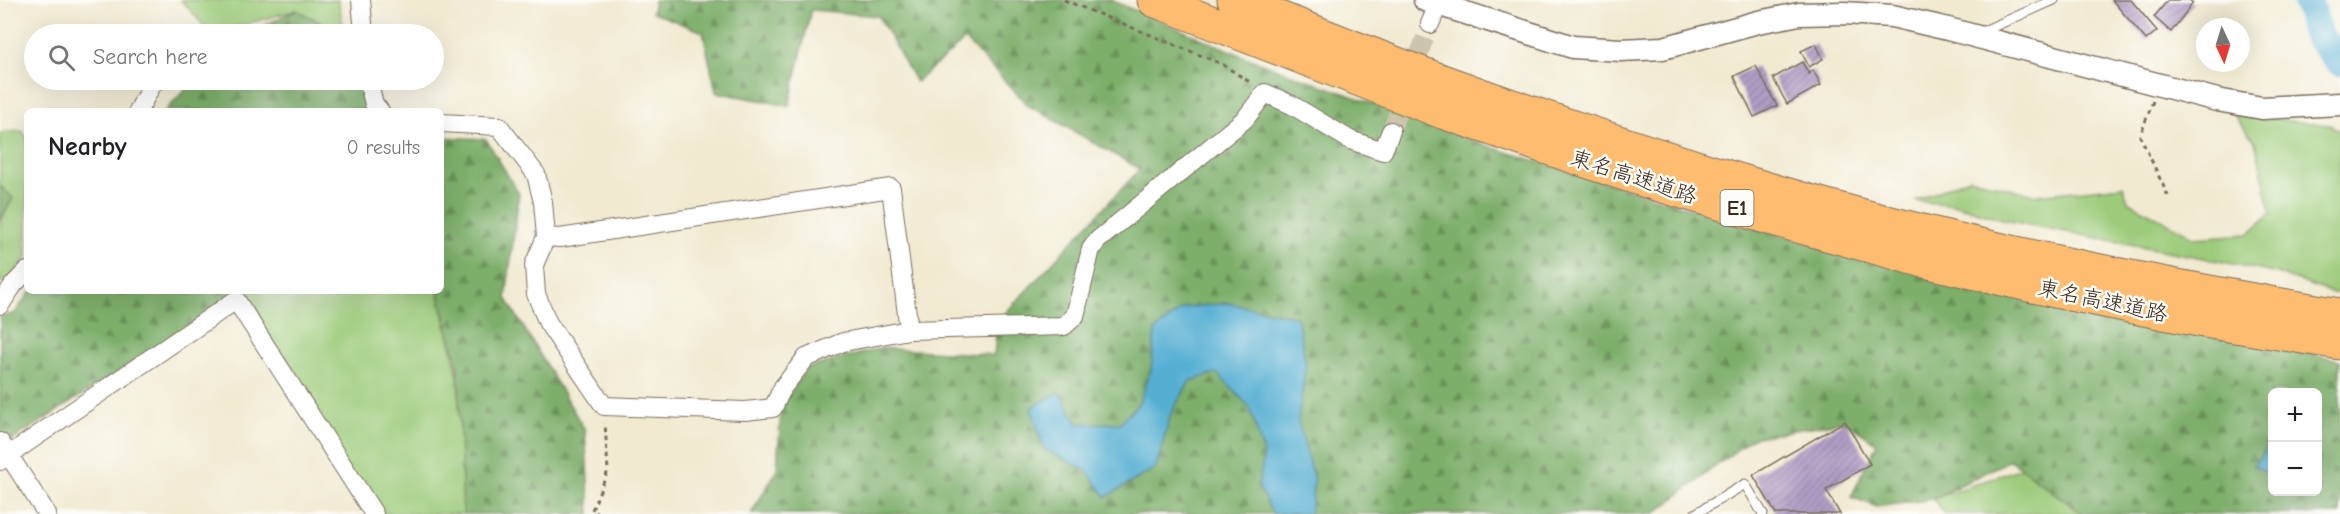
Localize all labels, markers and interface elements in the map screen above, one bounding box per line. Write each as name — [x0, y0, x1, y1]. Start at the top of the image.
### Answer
north arrow — [2196, 18, 2250, 72]
search box — [24, 24, 444, 90]
icon: search — [45, 41, 78, 74]
text: Search here — [93, 44, 208, 70]
text: Nearby — [48, 132, 127, 162]
text: 0 results — [347, 136, 420, 159]
street label: 東名高速道路 — [1567, 144, 1700, 210]
road number: E1 — [1720, 190, 1754, 226]
street label: 東名高速道路 — [2036, 275, 2170, 327]
map controls — [2268, 388, 2322, 496]
button: + — [2268, 388, 2322, 442]
button: − — [2268, 442, 2322, 496]

